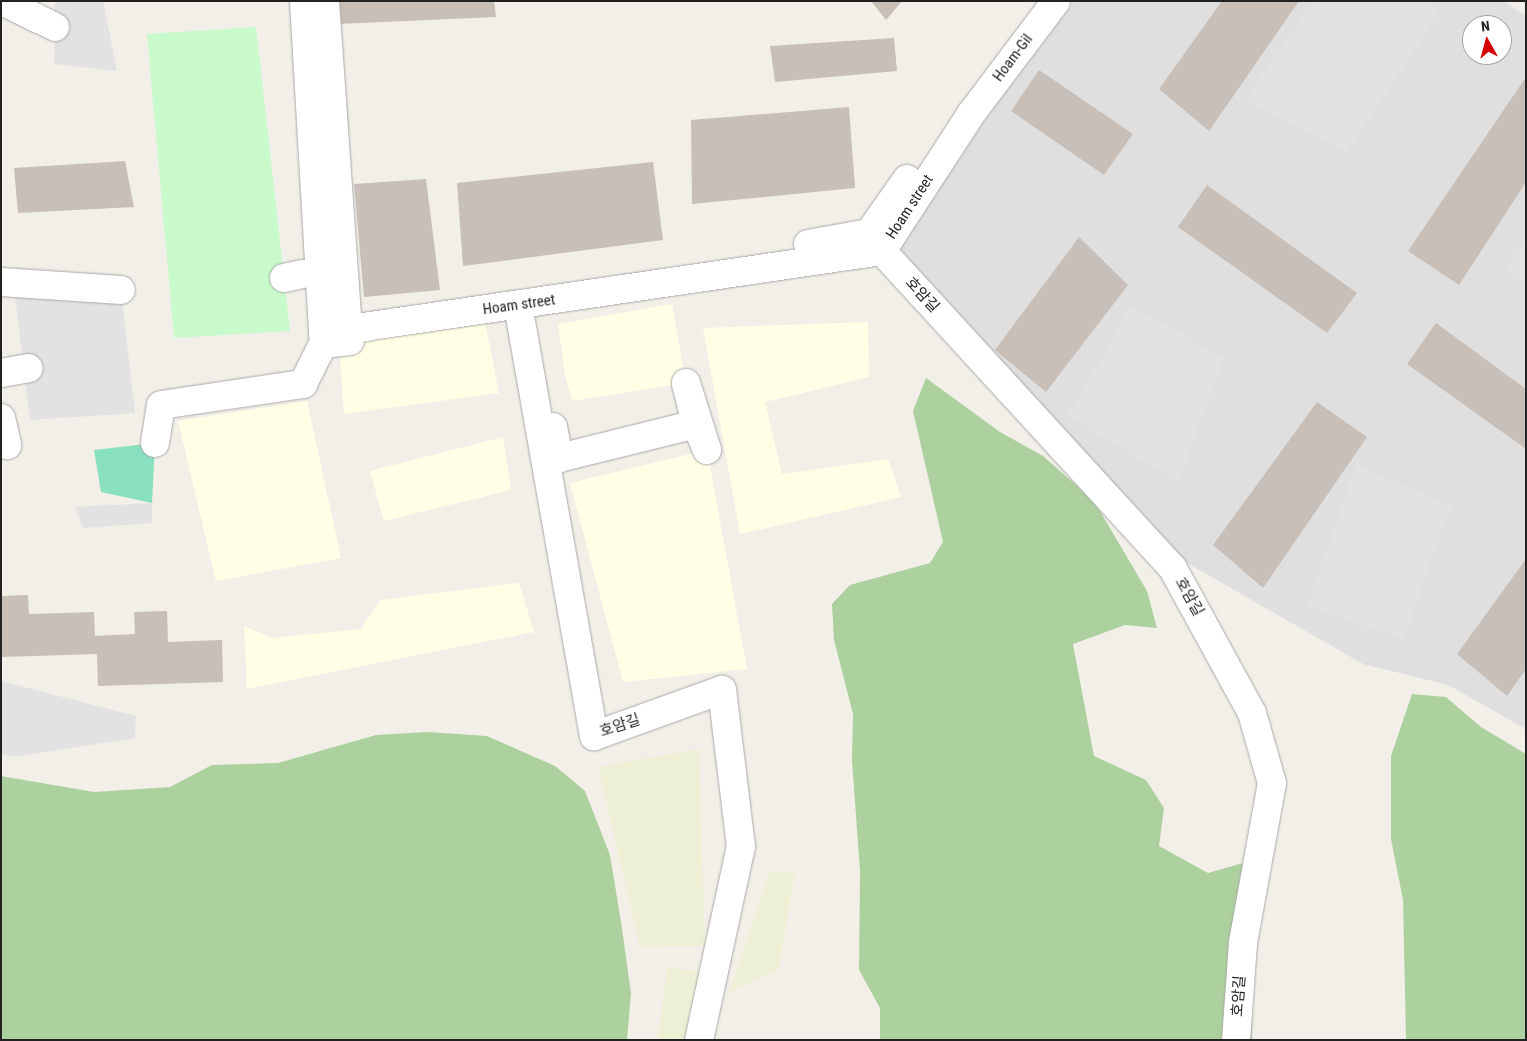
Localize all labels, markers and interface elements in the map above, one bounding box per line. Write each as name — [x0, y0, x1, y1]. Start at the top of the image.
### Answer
north arrow — [1462, 15, 1512, 65]
text: N — [1480, 18, 1491, 35]
street label: Hoam-Gil — [989, 31, 1037, 85]
street label: Hoam street — [883, 172, 937, 242]
street label: 호암길 — [901, 274, 943, 316]
street label: Hoam street — [482, 291, 556, 319]
street label: 호암길 — [1171, 575, 1207, 619]
street label: 호암길 — [598, 711, 642, 741]
street label: 호암길 — [1229, 975, 1249, 1017]

